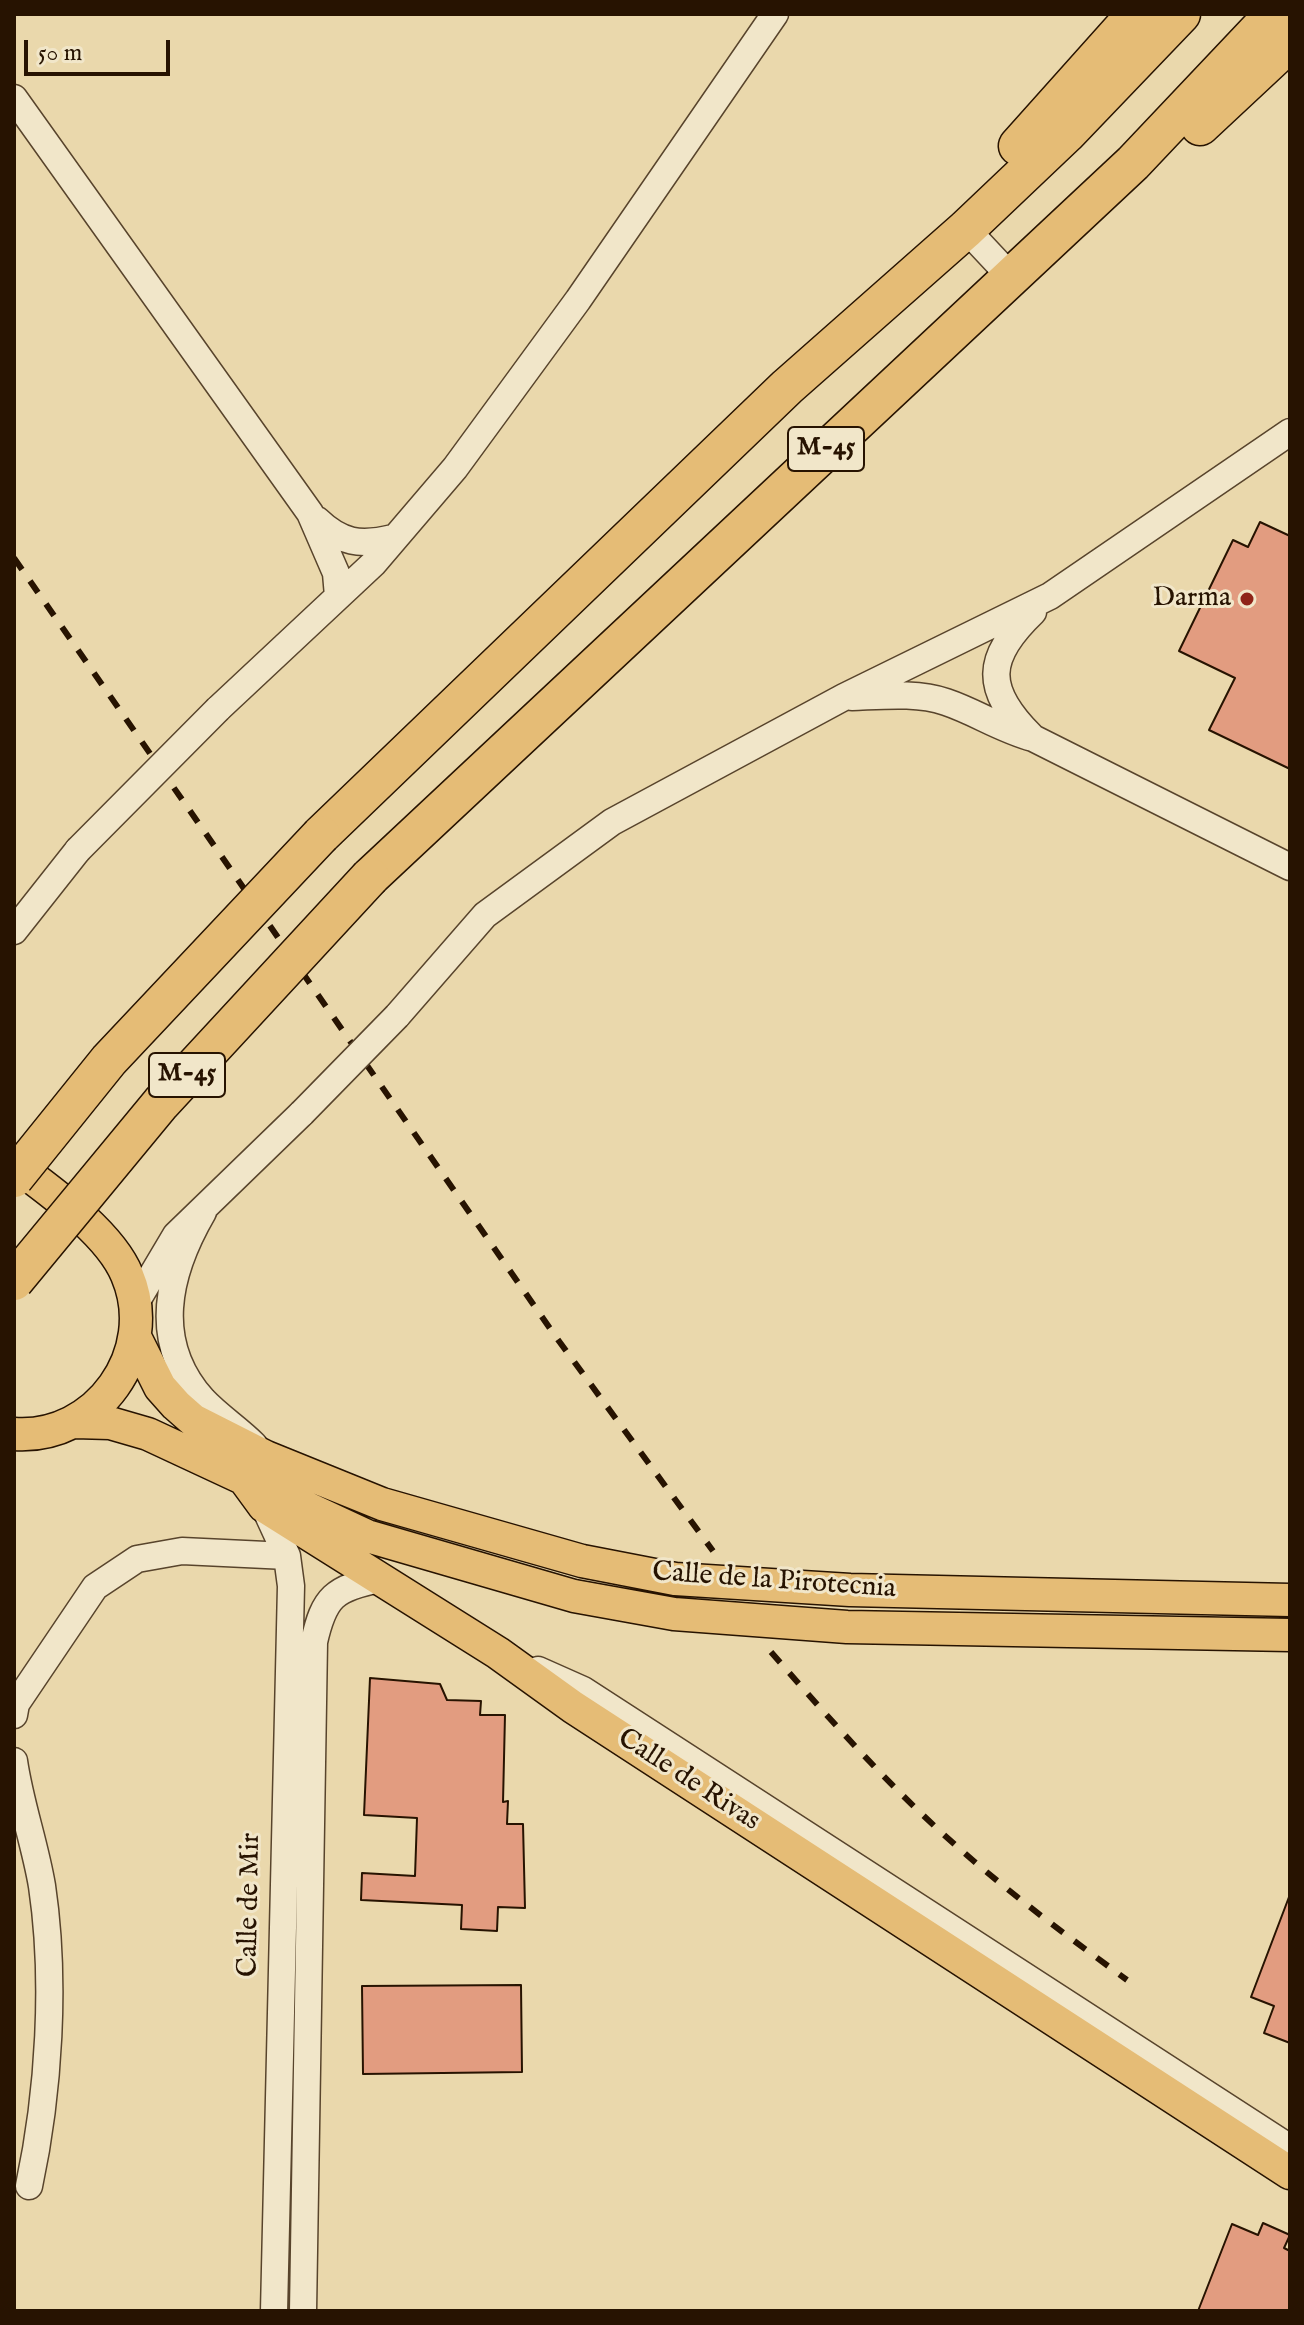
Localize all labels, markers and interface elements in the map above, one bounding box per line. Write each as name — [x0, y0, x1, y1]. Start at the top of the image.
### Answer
scale bar — [28, 24, 174, 74]
text: 50 m — [38, 38, 82, 69]
road number: M-45 — [788, 427, 864, 471]
place label: Darma — [1152, 582, 1231, 616]
marker: Darma — [1238, 590, 1256, 608]
road number: M-45 — [149, 1053, 225, 1097]
street label: Calle de la Pirotecnia — [651, 1557, 897, 1607]
street label: Calle de Rivas — [611, 1723, 765, 1839]
street label: Calle de Mir — [233, 1833, 269, 1977]

